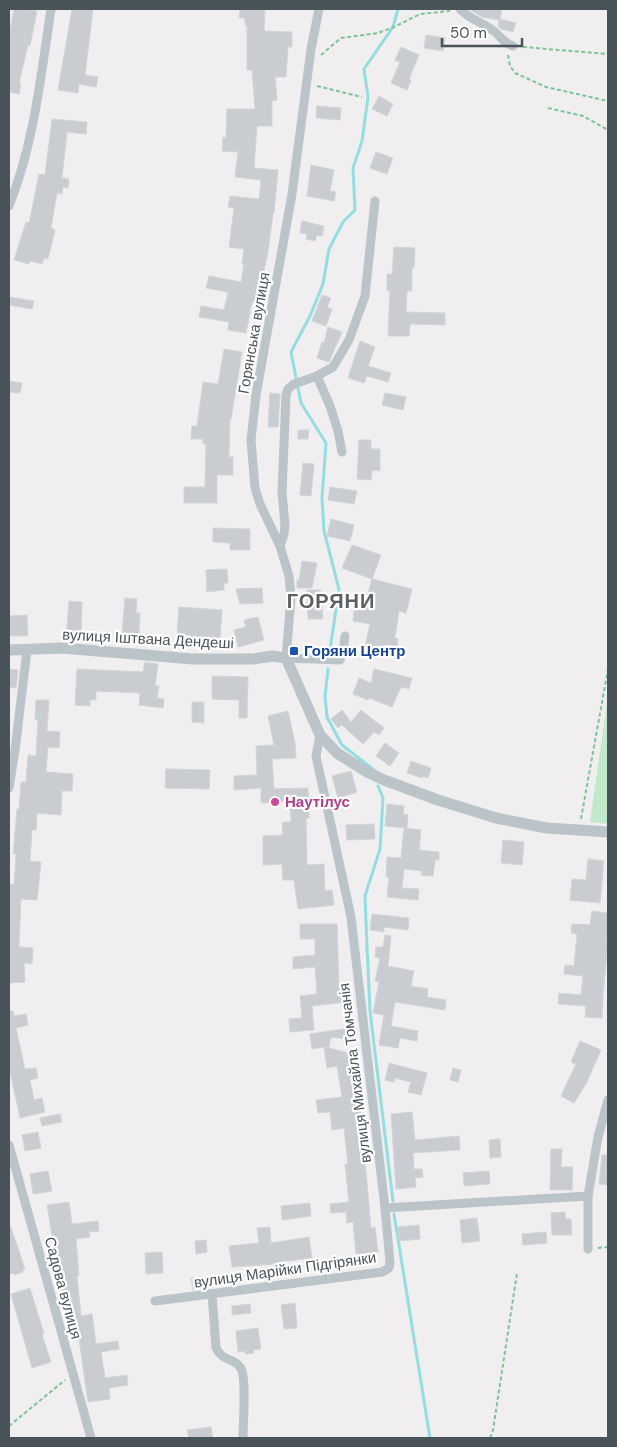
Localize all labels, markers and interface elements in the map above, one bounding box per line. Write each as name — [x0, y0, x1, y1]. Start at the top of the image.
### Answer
scale bar — [442, 15, 522, 47]
text: 50 m — [450, 23, 487, 43]
street label: Горянська вулиця — [233, 271, 275, 395]
district label: ГОРЯНИ — [287, 588, 375, 614]
street label: вулиця Іштвана Дендеші — [62, 625, 234, 653]
place label: Горяни Центр — [304, 641, 406, 661]
marker: Горяни Центр — [288, 645, 300, 657]
place label: Наутілус — [285, 792, 350, 812]
marker: Наутілус — [269, 796, 281, 808]
street label: вулиця Михайла Томчанія — [334, 982, 376, 1164]
street label: Садова вулиця — [40, 1235, 86, 1341]
street label: вулиця Марійки Підгірянки — [193, 1247, 377, 1293]

